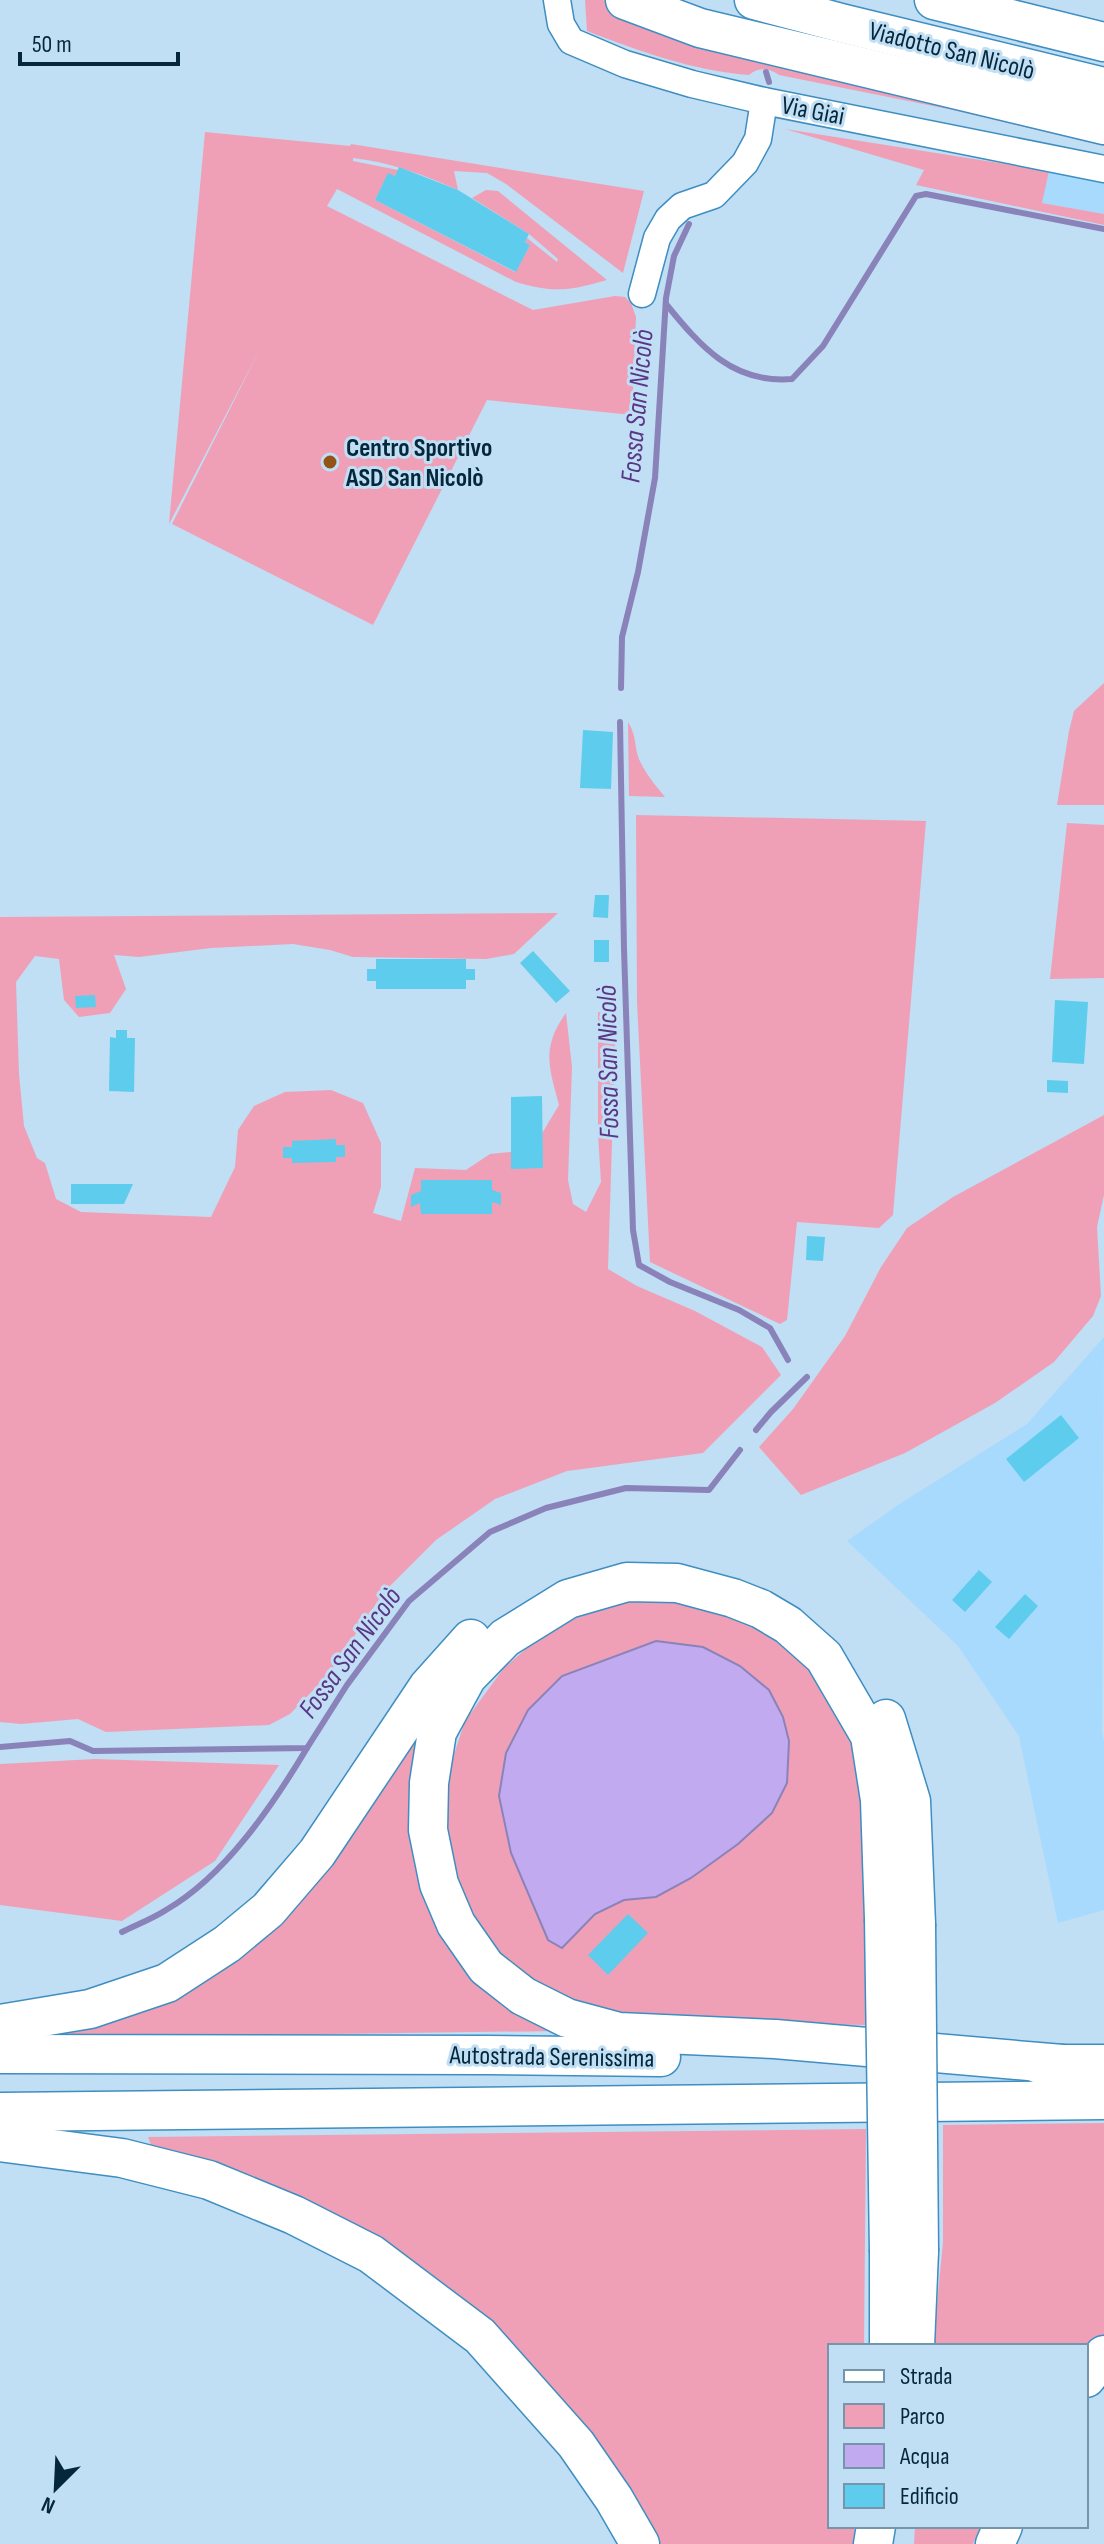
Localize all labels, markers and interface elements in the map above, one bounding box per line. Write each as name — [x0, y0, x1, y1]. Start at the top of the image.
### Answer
scale bar — [20, 16, 178, 66]
street label: Viadotto San Nicolò — [865, 16, 1038, 87]
text: 50 m — [32, 30, 72, 59]
street label: Via Giai — [779, 90, 847, 133]
water label: Fossa San Nicolò — [614, 327, 661, 484]
place label: Centro Sportivo ASD San Nicolò — [345, 433, 492, 494]
marker: Centro Sportivo ASD San Nicolò — [321, 453, 339, 471]
water label: Fossa San Nicolò — [591, 984, 626, 1139]
water label: Fossa San Nicolò — [292, 1580, 409, 1725]
street label: Autostrada Serenissima — [448, 2040, 655, 2075]
legend — [828, 2344, 1088, 2528]
text: Strada — [900, 2362, 953, 2391]
text: Parco — [900, 2402, 945, 2431]
text: Acqua — [899, 2442, 949, 2471]
north arrow — [16, 2448, 96, 2528]
text: Edificio — [900, 2482, 959, 2511]
text: N — [38, 2490, 59, 2520]

